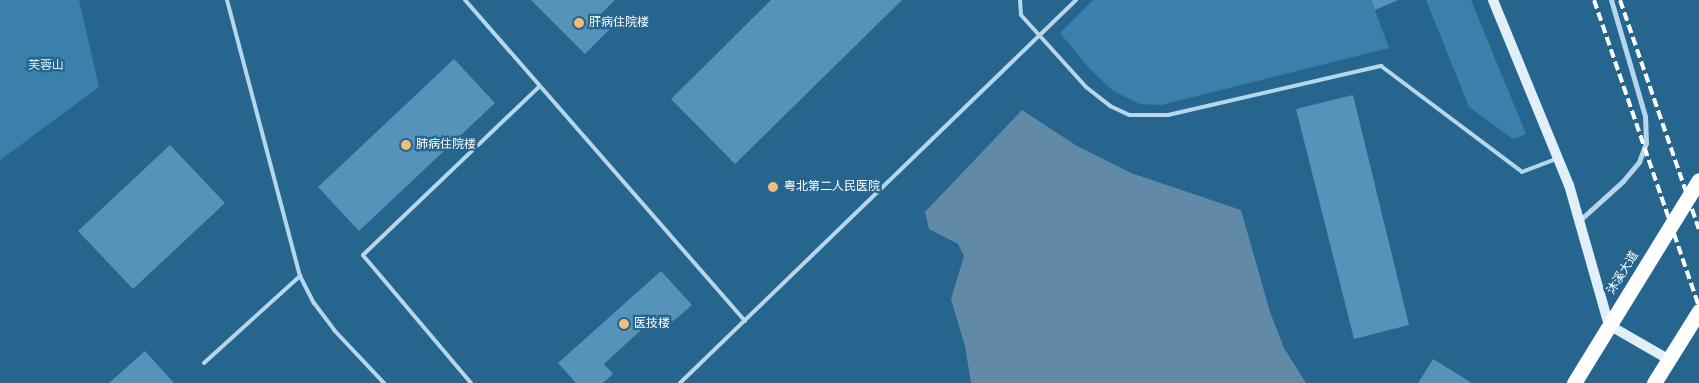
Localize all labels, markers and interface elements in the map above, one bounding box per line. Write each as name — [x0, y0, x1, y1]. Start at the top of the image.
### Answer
place label: 肝病住院楼 — [589, 16, 649, 30]
marker: 肝病住院楼 — [573, 17, 585, 29]
park label: 芙蓉山 — [28, 59, 64, 73]
place label: 肺病住院楼 — [416, 138, 476, 152]
marker: 肺病住院楼 — [400, 139, 412, 151]
marker: 粤北第二人民医院 — [766, 180, 780, 194]
place label: 粤北第二人民医院 — [784, 180, 880, 194]
street label: 沐溪大道 — [1604, 249, 1642, 297]
place label: 医技楼 — [634, 317, 670, 331]
marker: 医技楼 — [618, 318, 630, 330]

